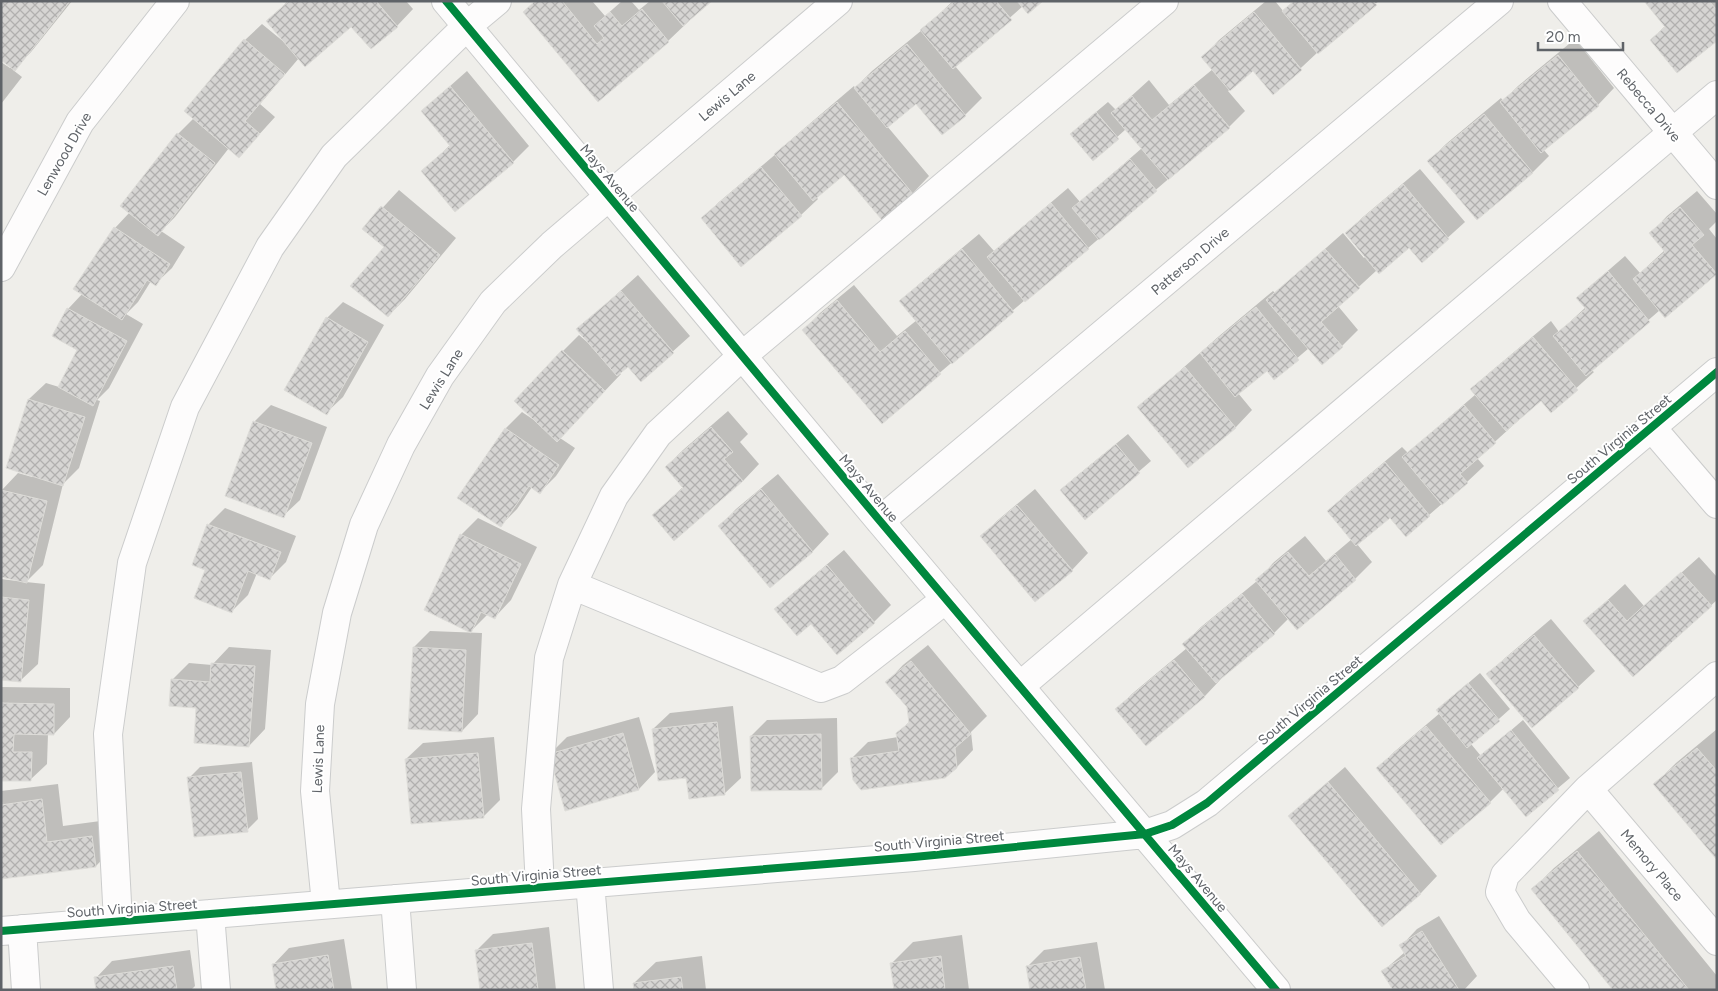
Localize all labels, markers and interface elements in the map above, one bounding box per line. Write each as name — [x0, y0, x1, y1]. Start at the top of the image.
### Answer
scale bar — [1538, 20, 1623, 52]
text: 20 m — [1546, 28, 1580, 46]
street label: Rebecca Drive — [1613, 65, 1684, 146]
street label: Lewis Lane — [695, 68, 759, 125]
street label: Lenwood Drive — [34, 109, 95, 199]
street label: Mays Avenue — [576, 141, 643, 216]
street label: Patterson Drive — [1148, 224, 1233, 299]
street label: Lewis Lane — [416, 345, 467, 413]
street label: South Virginia Street — [1564, 391, 1675, 488]
street label: Mays Avenue — [835, 451, 902, 526]
street label: South Virginia Street — [1255, 652, 1366, 749]
street label: Lewis Lane — [309, 724, 328, 794]
street label: Memory Place — [1617, 826, 1687, 905]
street label: South Virginia Street — [873, 827, 1005, 856]
street label: Mays Avenue — [1164, 841, 1231, 916]
street label: South Virginia Street — [470, 861, 602, 890]
street label: South Virginia Street — [66, 895, 198, 922]

